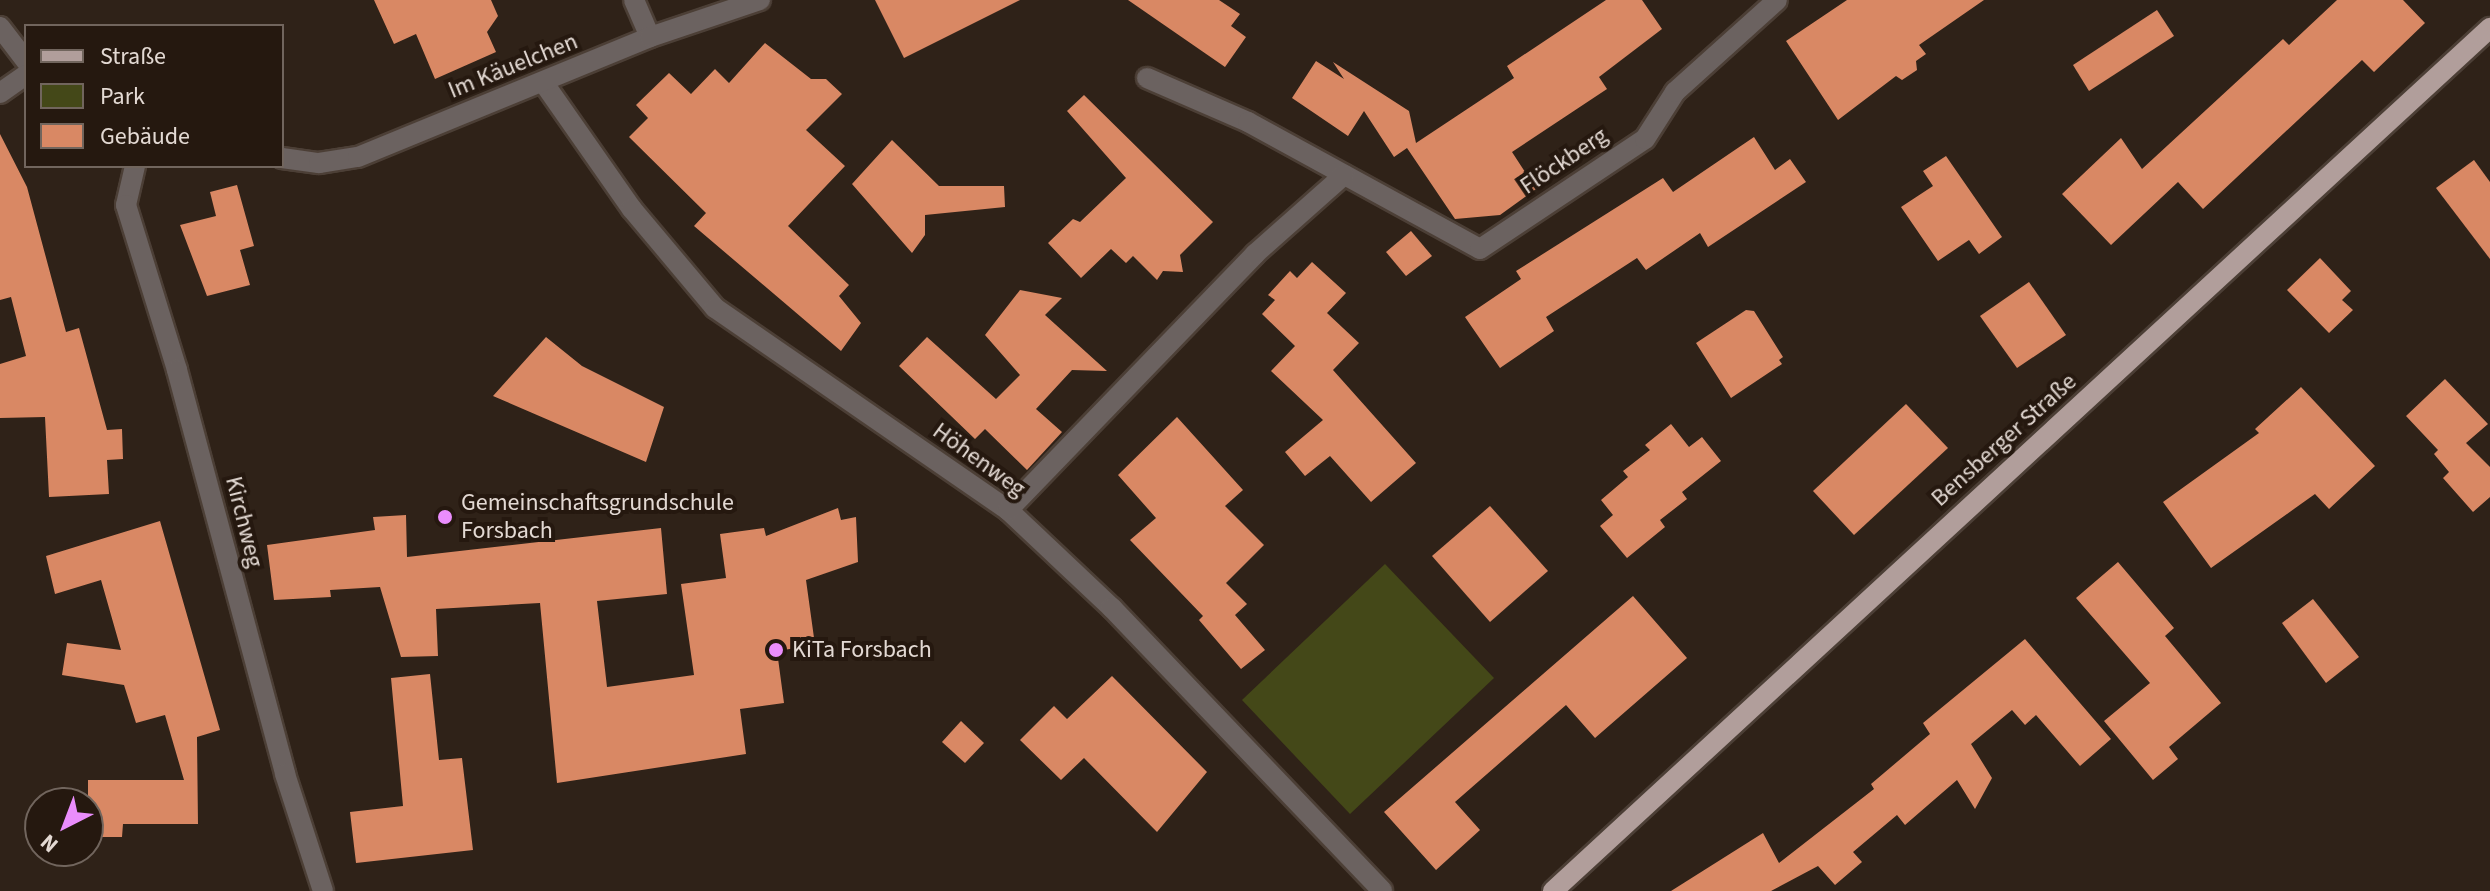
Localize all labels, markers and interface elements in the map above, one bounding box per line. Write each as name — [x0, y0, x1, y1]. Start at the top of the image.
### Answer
legend — [24, 24, 284, 168]
street label: Im Käuelchen — [444, 27, 582, 105]
text: Straße — [100, 39, 166, 74]
text: Park — [100, 79, 145, 114]
text: Gebäude — [100, 119, 190, 154]
street label: Flöckberg — [1515, 121, 1613, 201]
street label: Bensberger Straße — [1926, 367, 2082, 513]
street label: Höhenweg — [927, 417, 1031, 503]
street label: Kirchweg — [219, 473, 269, 571]
place label: Gemeinschaftsgrundschule Forsbach — [461, 489, 734, 545]
marker: Gemeinschaftsgrundschule Forsbach — [436, 508, 454, 526]
place label: KiTa Forsbach — [792, 636, 932, 664]
marker: KiTa Forsbach — [767, 641, 785, 659]
north arrow — [24, 787, 104, 867]
text: N — [33, 827, 65, 860]

